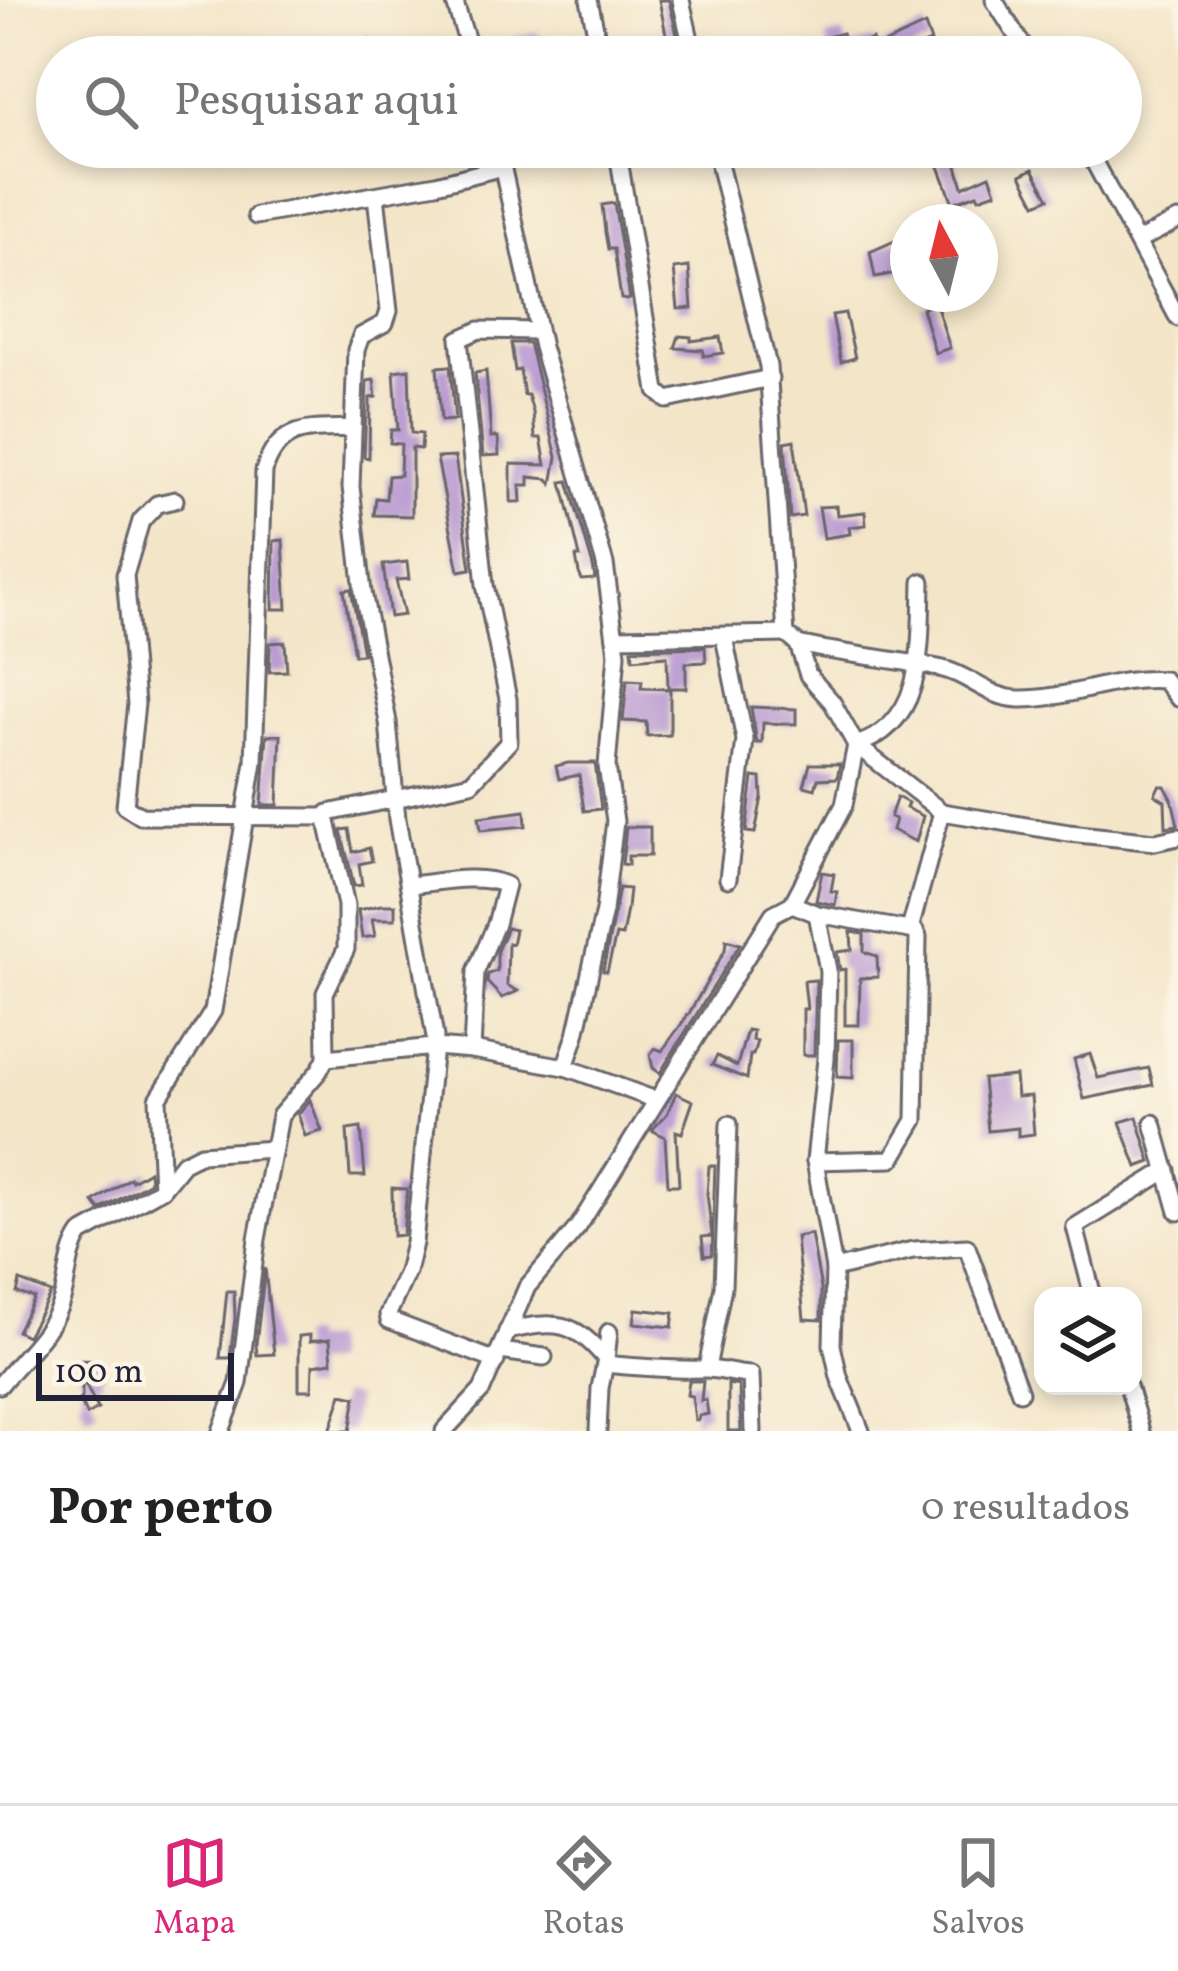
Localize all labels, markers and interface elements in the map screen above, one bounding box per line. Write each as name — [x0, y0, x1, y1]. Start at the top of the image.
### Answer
search box — [36, 36, 1142, 168]
icon: search — [78, 69, 144, 135]
text: Pesquisar aqui — [174, 71, 459, 134]
north arrow — [890, 204, 998, 312]
map controls — [1034, 1287, 1142, 1395]
button: layers — [1034, 1287, 1142, 1395]
scale bar — [36, 1347, 234, 1400]
text: 100 m — [54, 1351, 143, 1397]
text: Por perto — [48, 1474, 273, 1545]
text: 0 resultados — [921, 1482, 1130, 1536]
tab: Mapa — [153, 1830, 236, 1948]
tab: Rotas — [543, 1830, 624, 1948]
tab: Salvos — [931, 1830, 1025, 1948]

